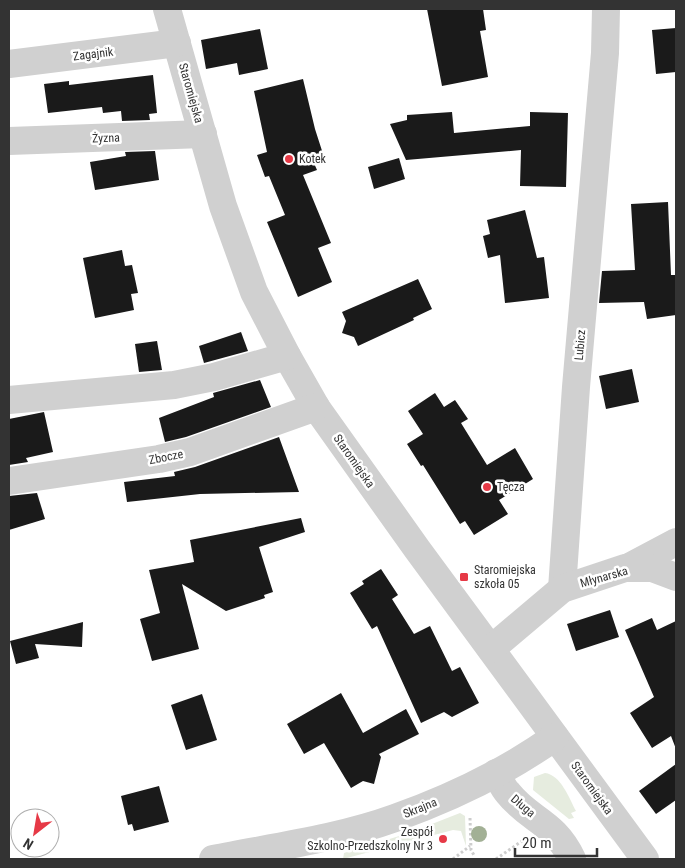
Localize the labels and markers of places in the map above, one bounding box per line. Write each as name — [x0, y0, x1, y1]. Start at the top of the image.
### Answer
place label: Kotek — [299, 152, 327, 166]
marker: Kotek — [283, 153, 295, 165]
place label: Tęcza — [497, 480, 525, 494]
marker: Tęcza — [481, 481, 493, 493]
place label: Staromiejska szkoła 05 — [474, 563, 536, 591]
marker: Staromiejska szkoła 05 — [458, 571, 470, 583]
place label: Zespół Szkolno-Przedszkolny Nr 3 — [307, 825, 433, 853]
marker: Zespół Szkolno-Przedszkolny Nr 3 — [437, 833, 449, 845]

